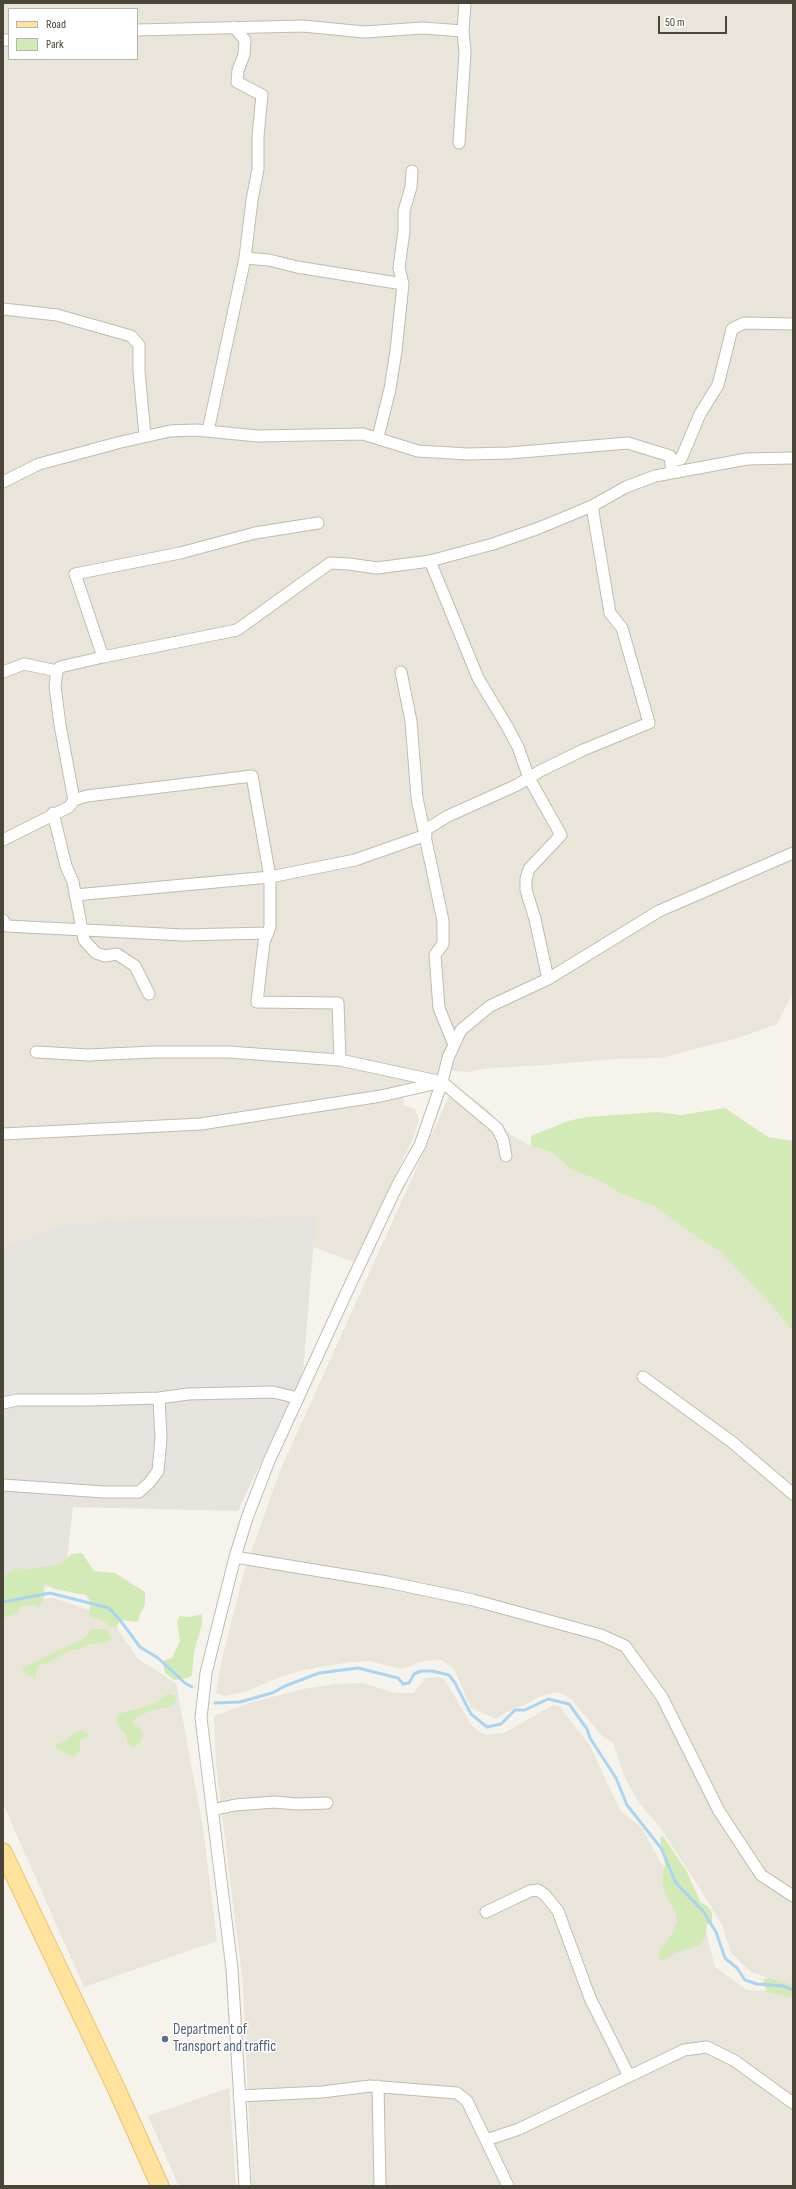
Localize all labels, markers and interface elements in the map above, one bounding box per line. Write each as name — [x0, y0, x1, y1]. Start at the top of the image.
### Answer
legend — [8, 8, 138, 60]
scale bar — [660, 8, 729, 34]
text: 50 m — [665, 15, 685, 30]
text: Road — [46, 17, 66, 32]
text: Park — [46, 37, 64, 52]
place label: Department of Transport and traffic — [173, 2021, 276, 2056]
marker: Department of Transport and traffic — [160, 2034, 170, 2044]

